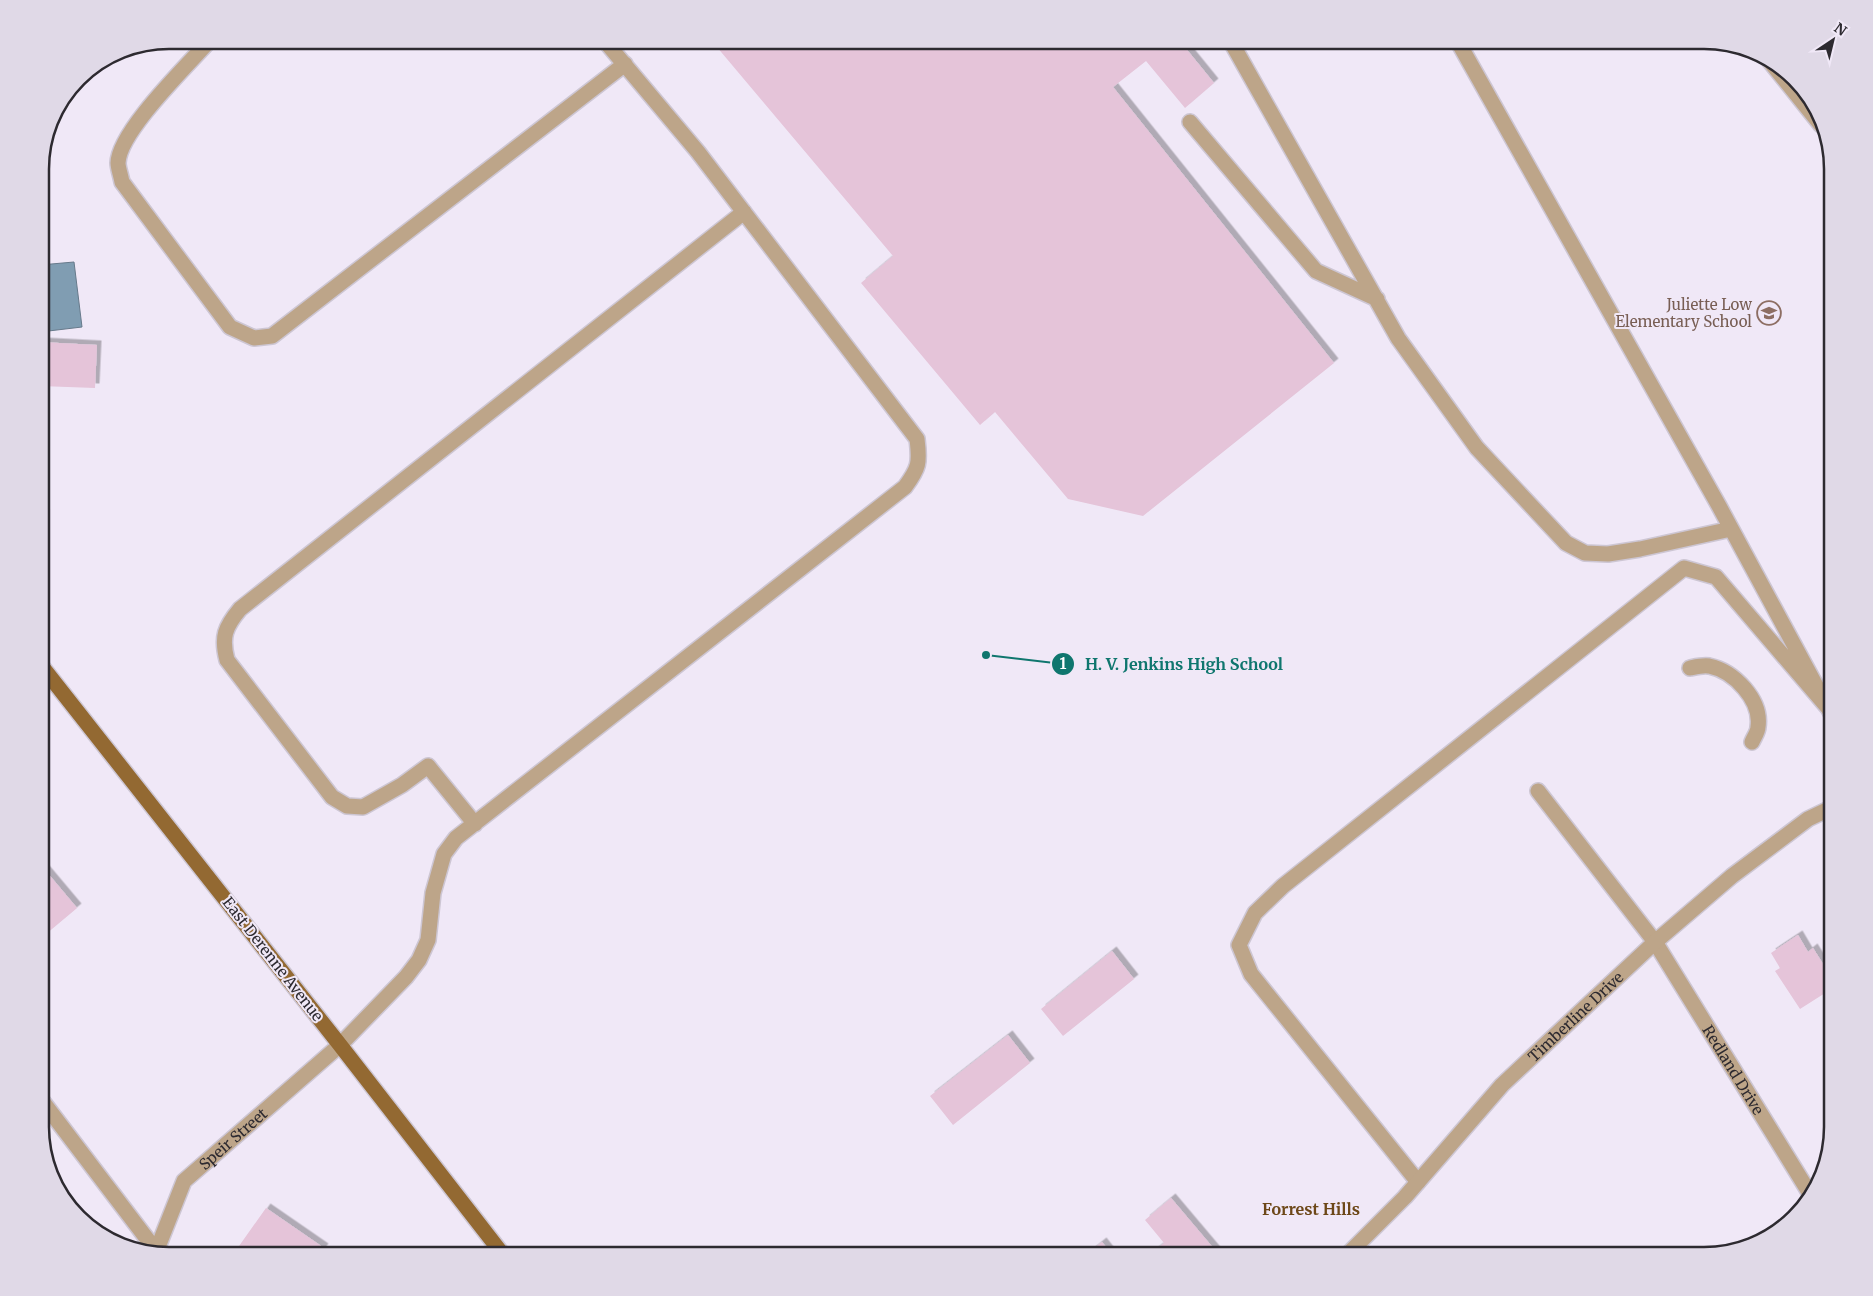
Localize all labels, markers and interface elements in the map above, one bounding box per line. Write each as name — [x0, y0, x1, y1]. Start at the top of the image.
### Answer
north arrow — [1808, 15, 1858, 65]
text: N — [1831, 19, 1850, 40]
place label: Juliette Low Elementary School — [1615, 295, 1752, 331]
school or university icon: Juliette Low Elementary School — [1756, 300, 1782, 326]
callout: H. V. Jenkins High School — [1050, 649, 1293, 680]
text: 1 — [1060, 654, 1067, 673]
text: H. V. Jenkins High School — [1085, 654, 1283, 674]
street label: East Derenne Avenue — [219, 893, 328, 1025]
street label: Timberline Drive — [1524, 967, 1627, 1066]
street label: Redland Drive — [1699, 1021, 1769, 1118]
street label: Speir Street — [195, 1104, 271, 1173]
district label: Forrest Hills — [1262, 1199, 1360, 1219]

